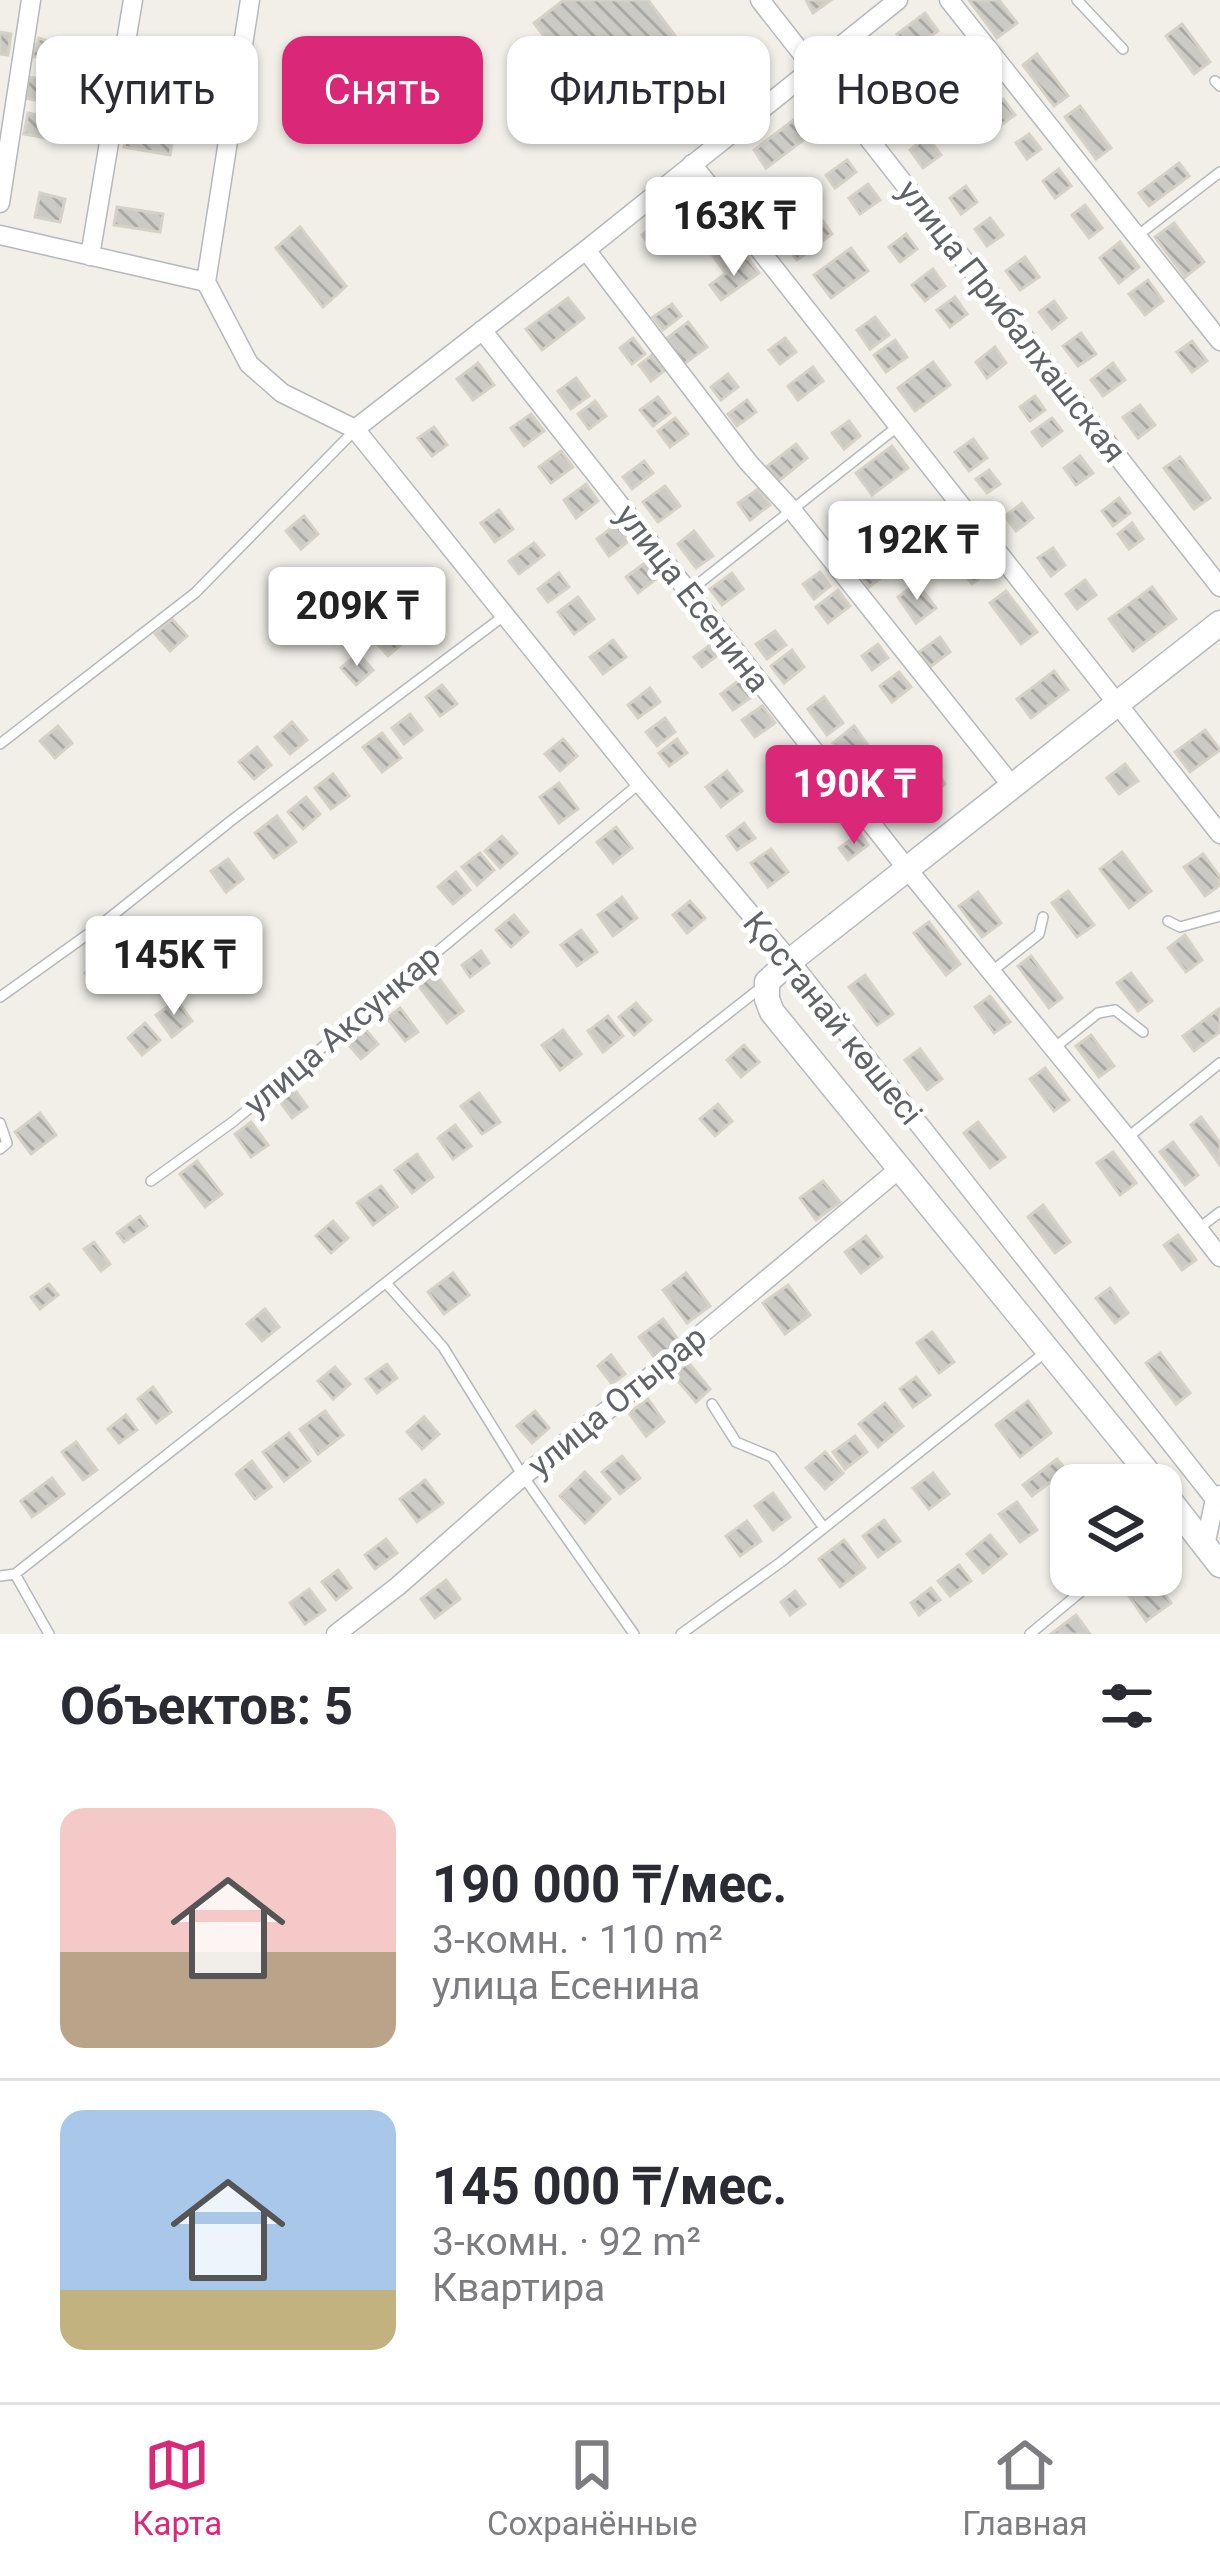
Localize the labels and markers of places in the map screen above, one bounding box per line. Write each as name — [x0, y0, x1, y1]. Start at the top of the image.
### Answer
pin: 163K ₸ — [636, 177, 832, 279]
pin: 192K ₸ — [819, 501, 1015, 603]
pin: 209K ₸ — [259, 567, 455, 669]
pin: 190K ₸ — [756, 745, 952, 847]
pin: 145K ₸ — [76, 916, 272, 1018]

